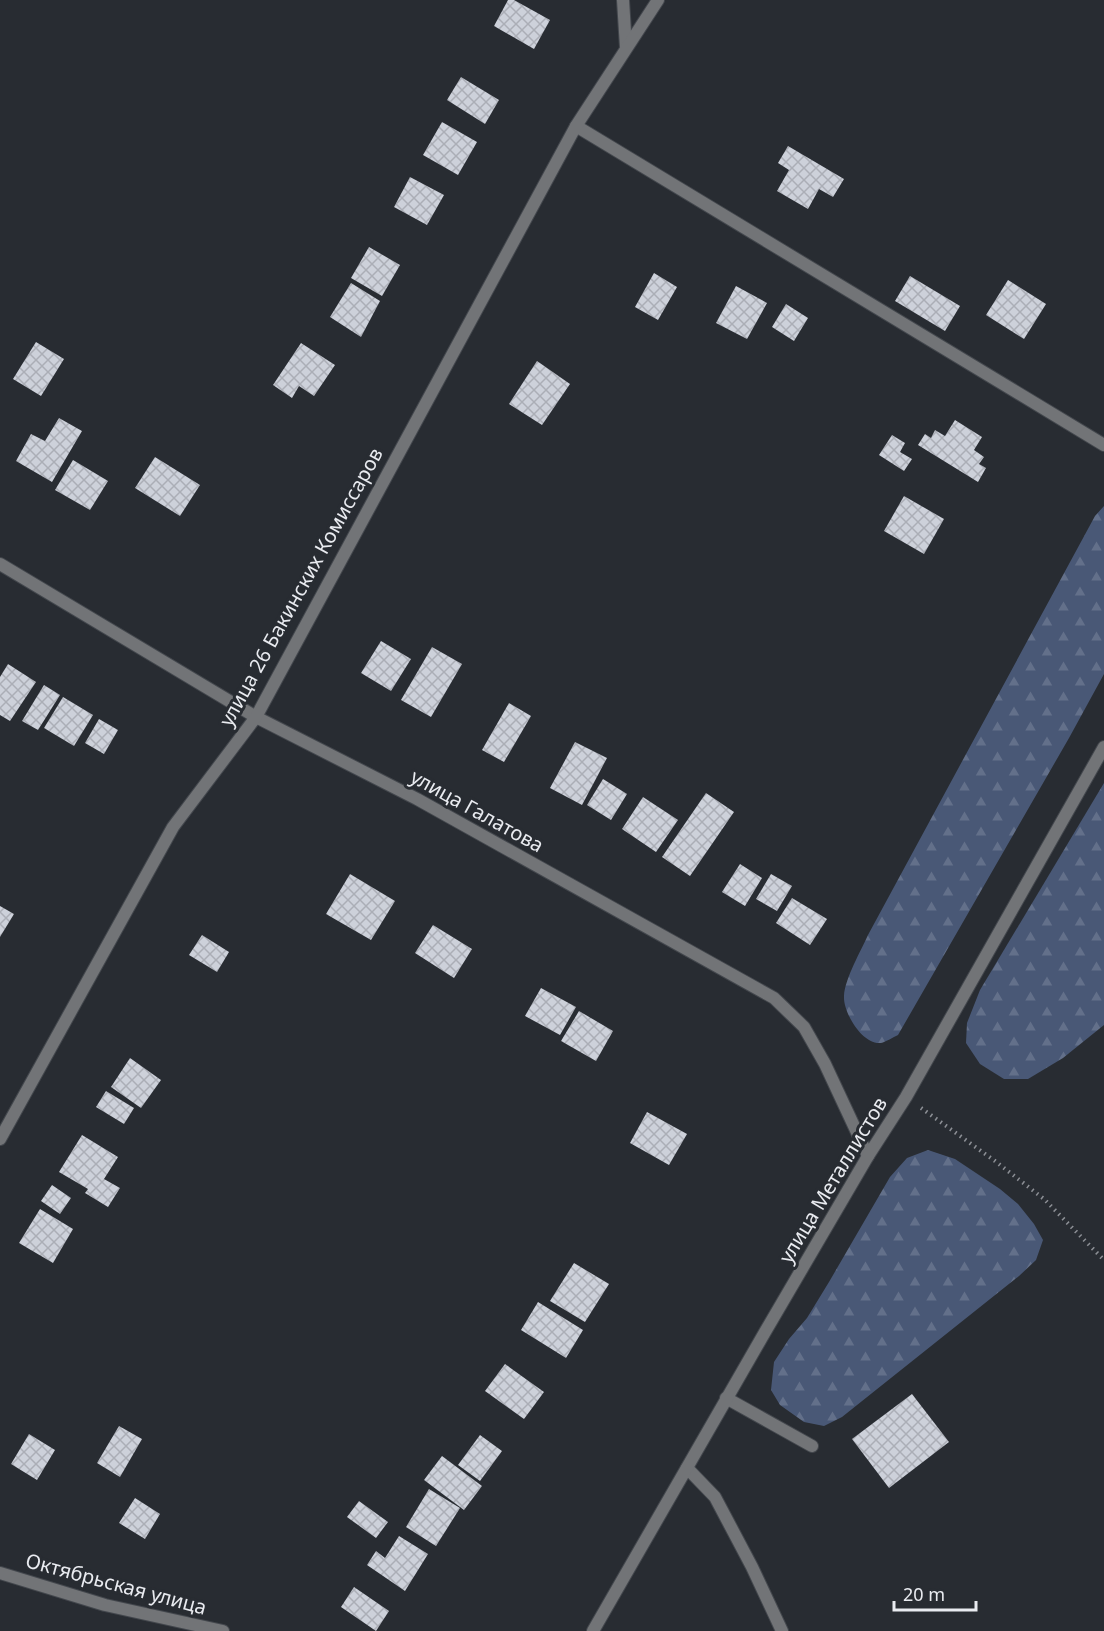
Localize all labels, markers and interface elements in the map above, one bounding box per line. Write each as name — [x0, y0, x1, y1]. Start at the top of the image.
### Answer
street label: улица 26 Бакинских Комиссаров — [212, 443, 389, 731]
street label: улица Галатова — [406, 763, 549, 858]
street label: улица Металлистов — [772, 1092, 893, 1268]
street label: Октябрьская улица — [23, 1546, 210, 1621]
scale bar — [894, 1574, 976, 1612]
text: 20 m — [903, 1582, 945, 1606]

